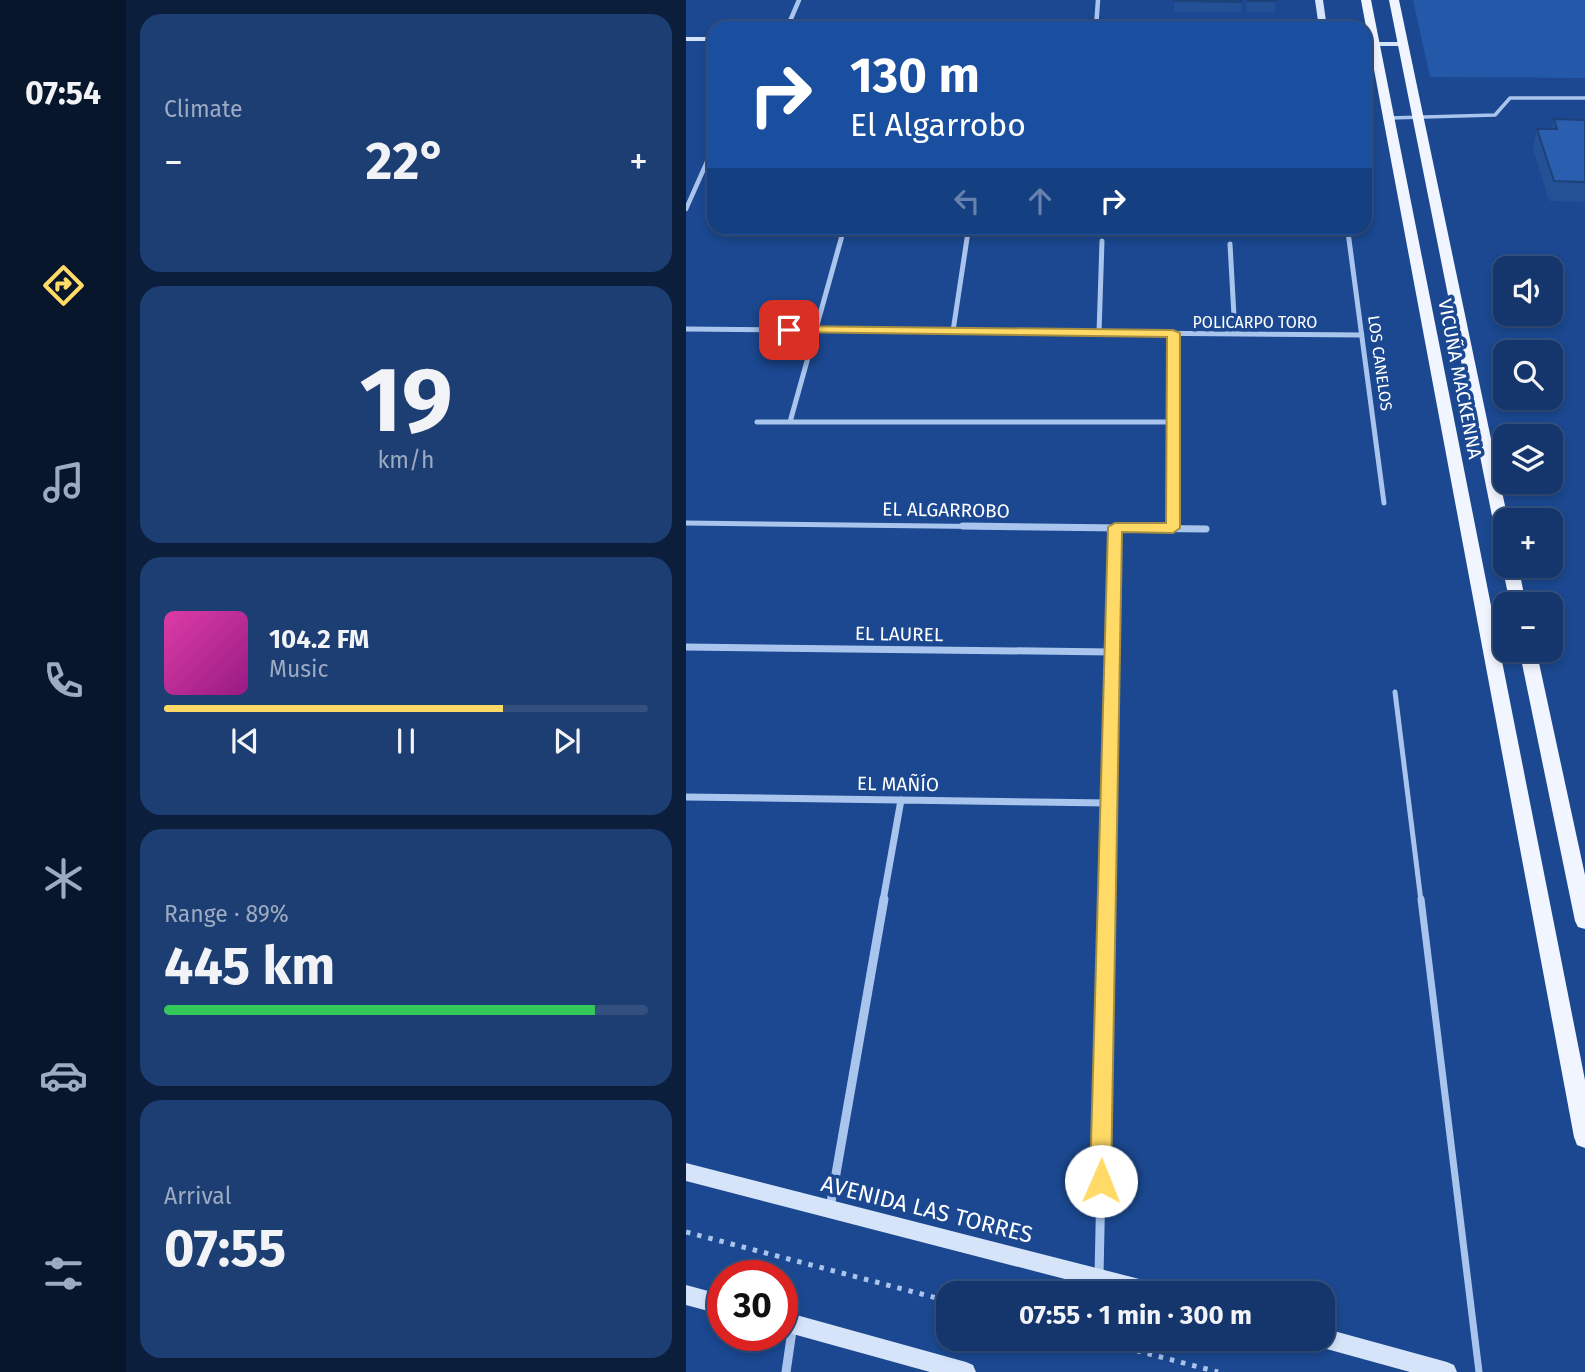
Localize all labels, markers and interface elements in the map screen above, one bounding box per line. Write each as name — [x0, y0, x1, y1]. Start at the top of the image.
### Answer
text: 130 m — [850, 46, 980, 105]
icon: right — [735, 49, 826, 140]
text: 07:54 — [25, 74, 101, 112]
text: Climate — [164, 95, 243, 123]
text: El Algarrobo — [850, 106, 1026, 144]
text: 22° — [366, 130, 446, 193]
text: − — [164, 139, 183, 185]
text: + — [629, 139, 648, 185]
icon: left — [948, 182, 986, 220]
icon: ahead — [1021, 182, 1059, 220]
icon: right — [1094, 182, 1132, 220]
map controls — [1493, 256, 1563, 662]
button: sound — [1493, 256, 1563, 326]
icon: directions — [39, 261, 88, 310]
street label: VICUÑA MACKENNA — [1433, 297, 1487, 461]
pin — [759, 300, 819, 360]
icon: arrive — [770, 311, 808, 349]
street label: POLICARPO TORO — [1193, 313, 1317, 332]
street label: LOS CANELOS — [1364, 314, 1396, 412]
button: search — [1493, 340, 1563, 410]
text: 19 — [359, 346, 453, 455]
button: layers — [1493, 424, 1563, 494]
text: km/h — [378, 446, 434, 474]
icon: music — [39, 458, 88, 507]
street label: EL ALGARROBO — [882, 497, 1010, 523]
button: + — [1493, 508, 1563, 578]
button: − — [1493, 592, 1563, 662]
street label: EL LAUREL — [855, 622, 944, 646]
text: 104.2 FM — [269, 624, 369, 655]
text: Music — [269, 655, 329, 683]
icon: phone — [39, 656, 88, 705]
icon: previous — [226, 722, 264, 760]
icon: pause — [387, 722, 425, 760]
icon: next — [548, 722, 586, 760]
street label: EL MAÑÍO — [857, 772, 939, 796]
icon: climate — [39, 854, 88, 903]
text: Range · 89% — [164, 900, 289, 928]
text: 445 km — [164, 935, 335, 998]
icon: car — [39, 1051, 88, 1100]
position arrow — [1064, 1144, 1138, 1218]
street label: AVENIDA LAS TORRES — [818, 1169, 1036, 1249]
text: Arrival — [164, 1182, 231, 1210]
text: 07:55 — [164, 1217, 286, 1280]
icon: filters — [39, 1249, 88, 1298]
speed limit sign: 30 — [707, 1260, 798, 1351]
text: 07:55 · 1 min · 300 m — [1019, 1300, 1252, 1331]

